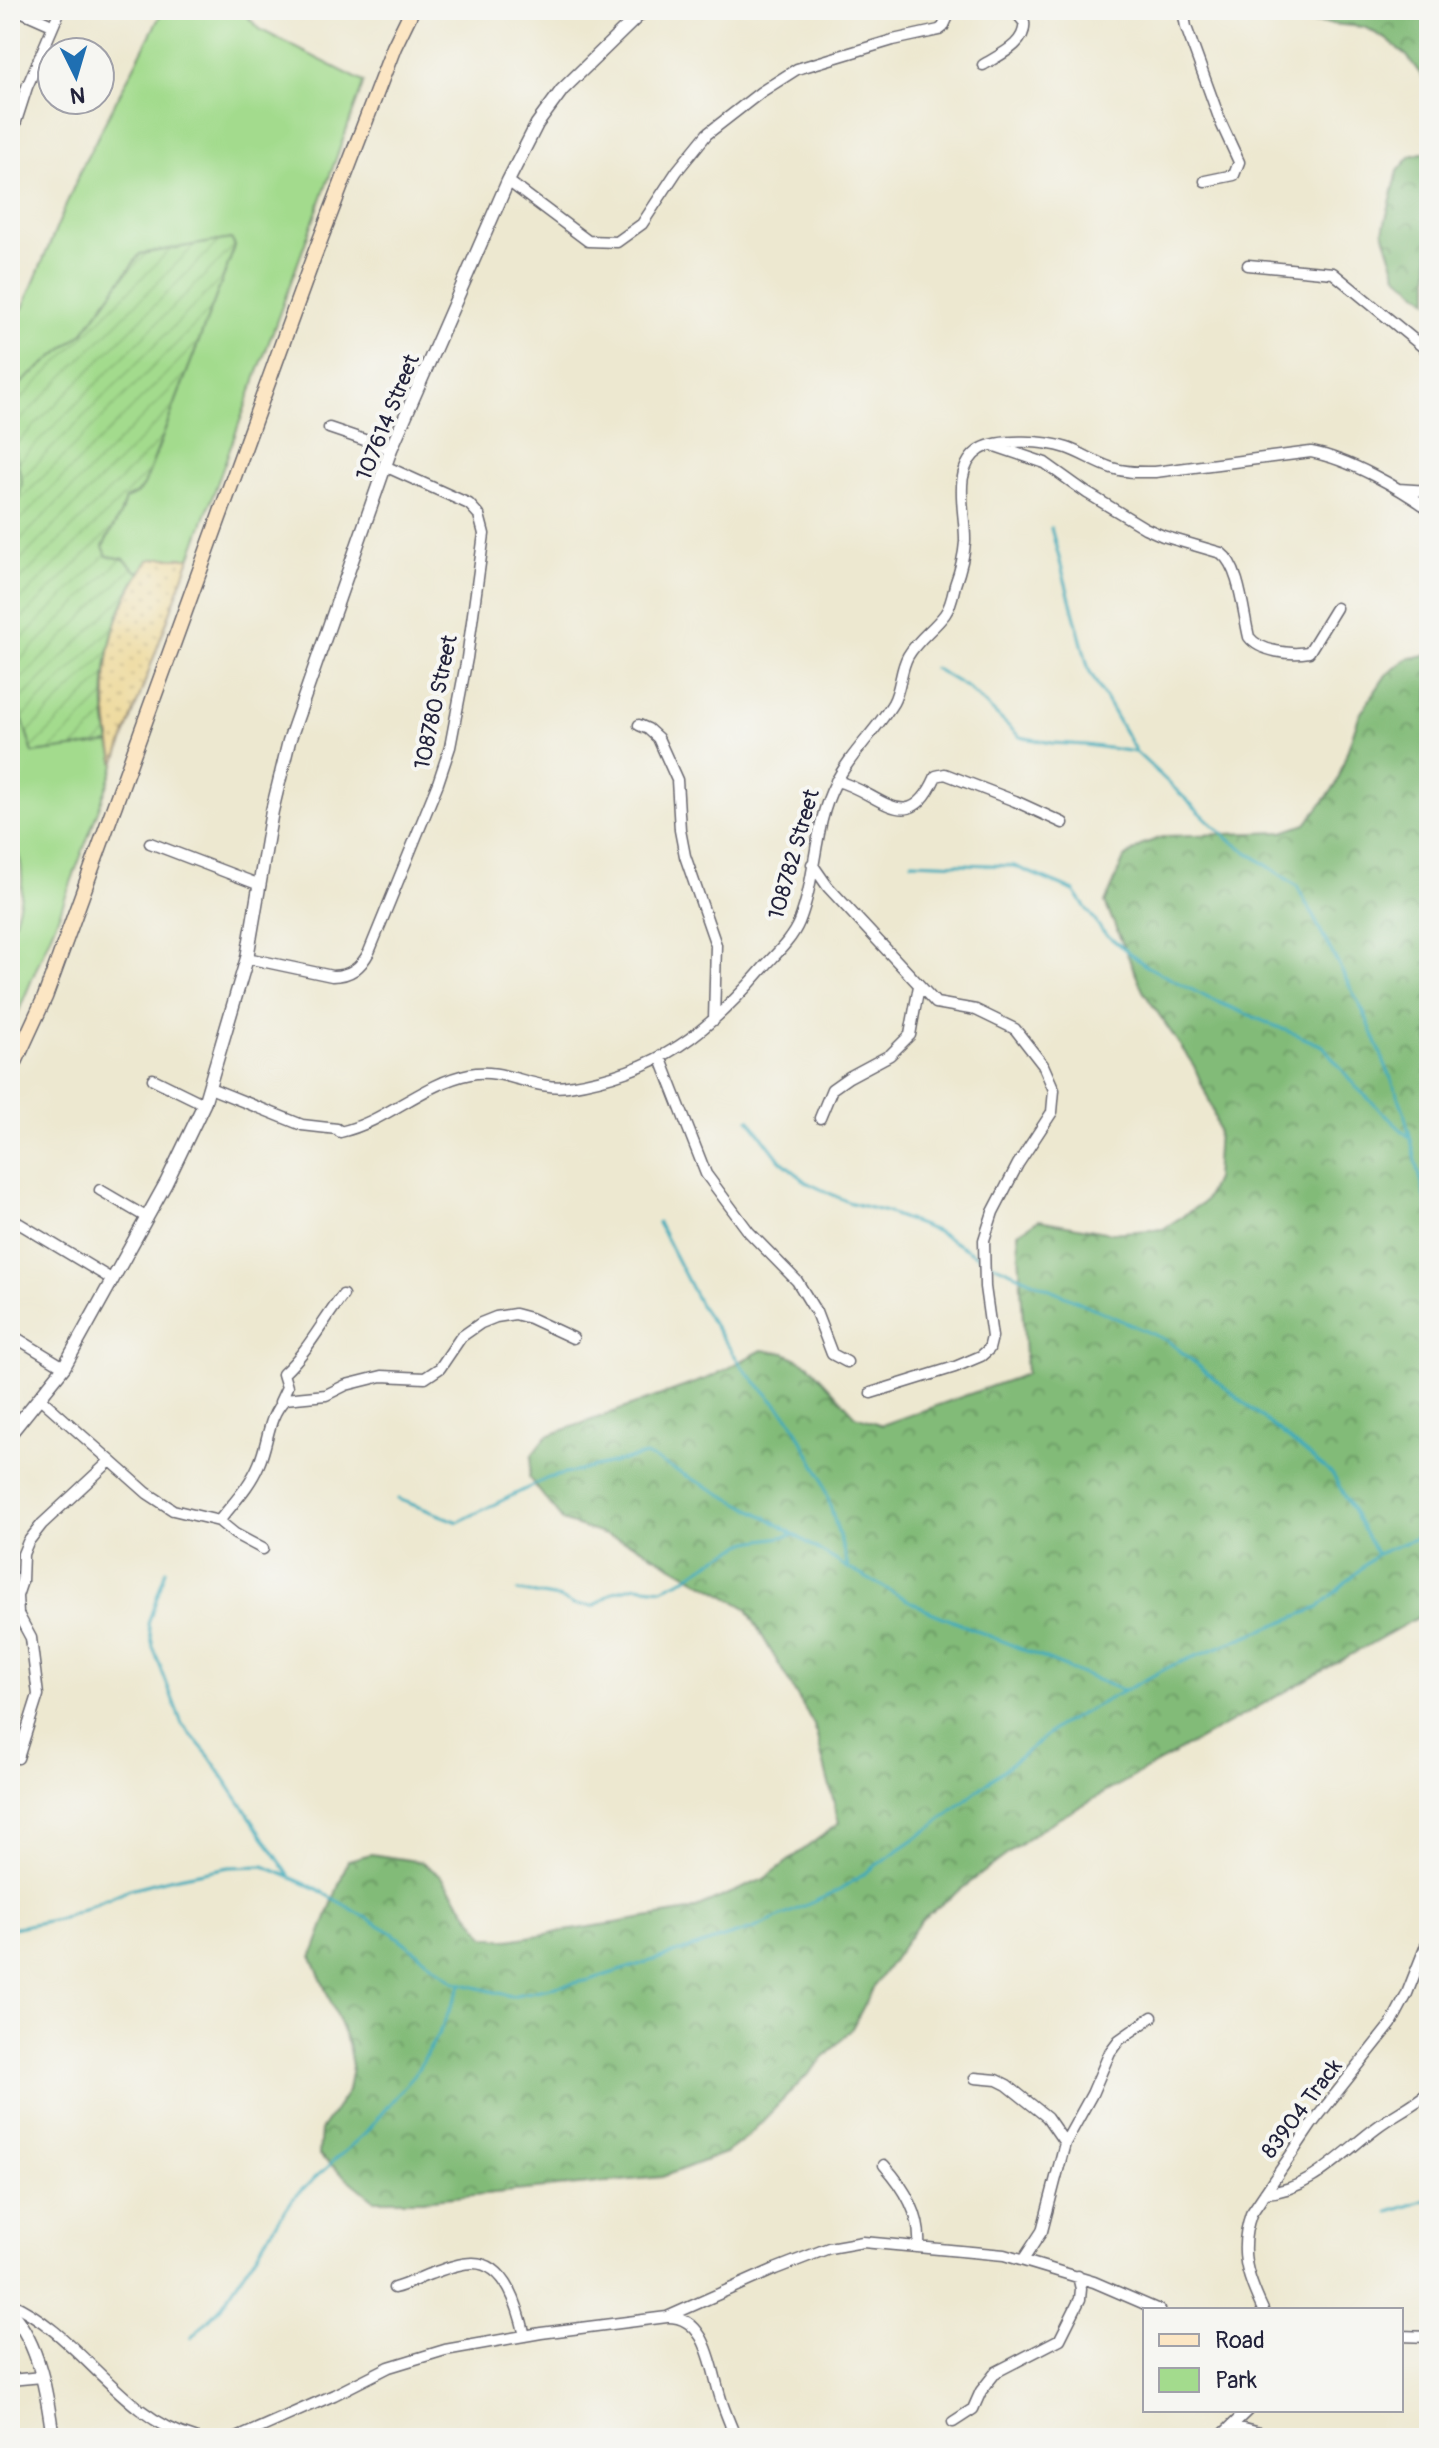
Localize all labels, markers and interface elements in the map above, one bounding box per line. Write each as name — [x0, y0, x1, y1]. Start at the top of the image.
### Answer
north arrow — [36, 36, 116, 116]
text: N — [69, 80, 86, 110]
street label: 107614 Street — [350, 350, 426, 485]
street label: 108780 Street — [408, 632, 464, 772]
street label: 108782 Street — [762, 786, 826, 923]
street label: 83904 Track — [1255, 2053, 1348, 2164]
legend — [1143, 2308, 1403, 2412]
text: Road — [1215, 2326, 1265, 2355]
text: Park — [1215, 2366, 1257, 2395]

